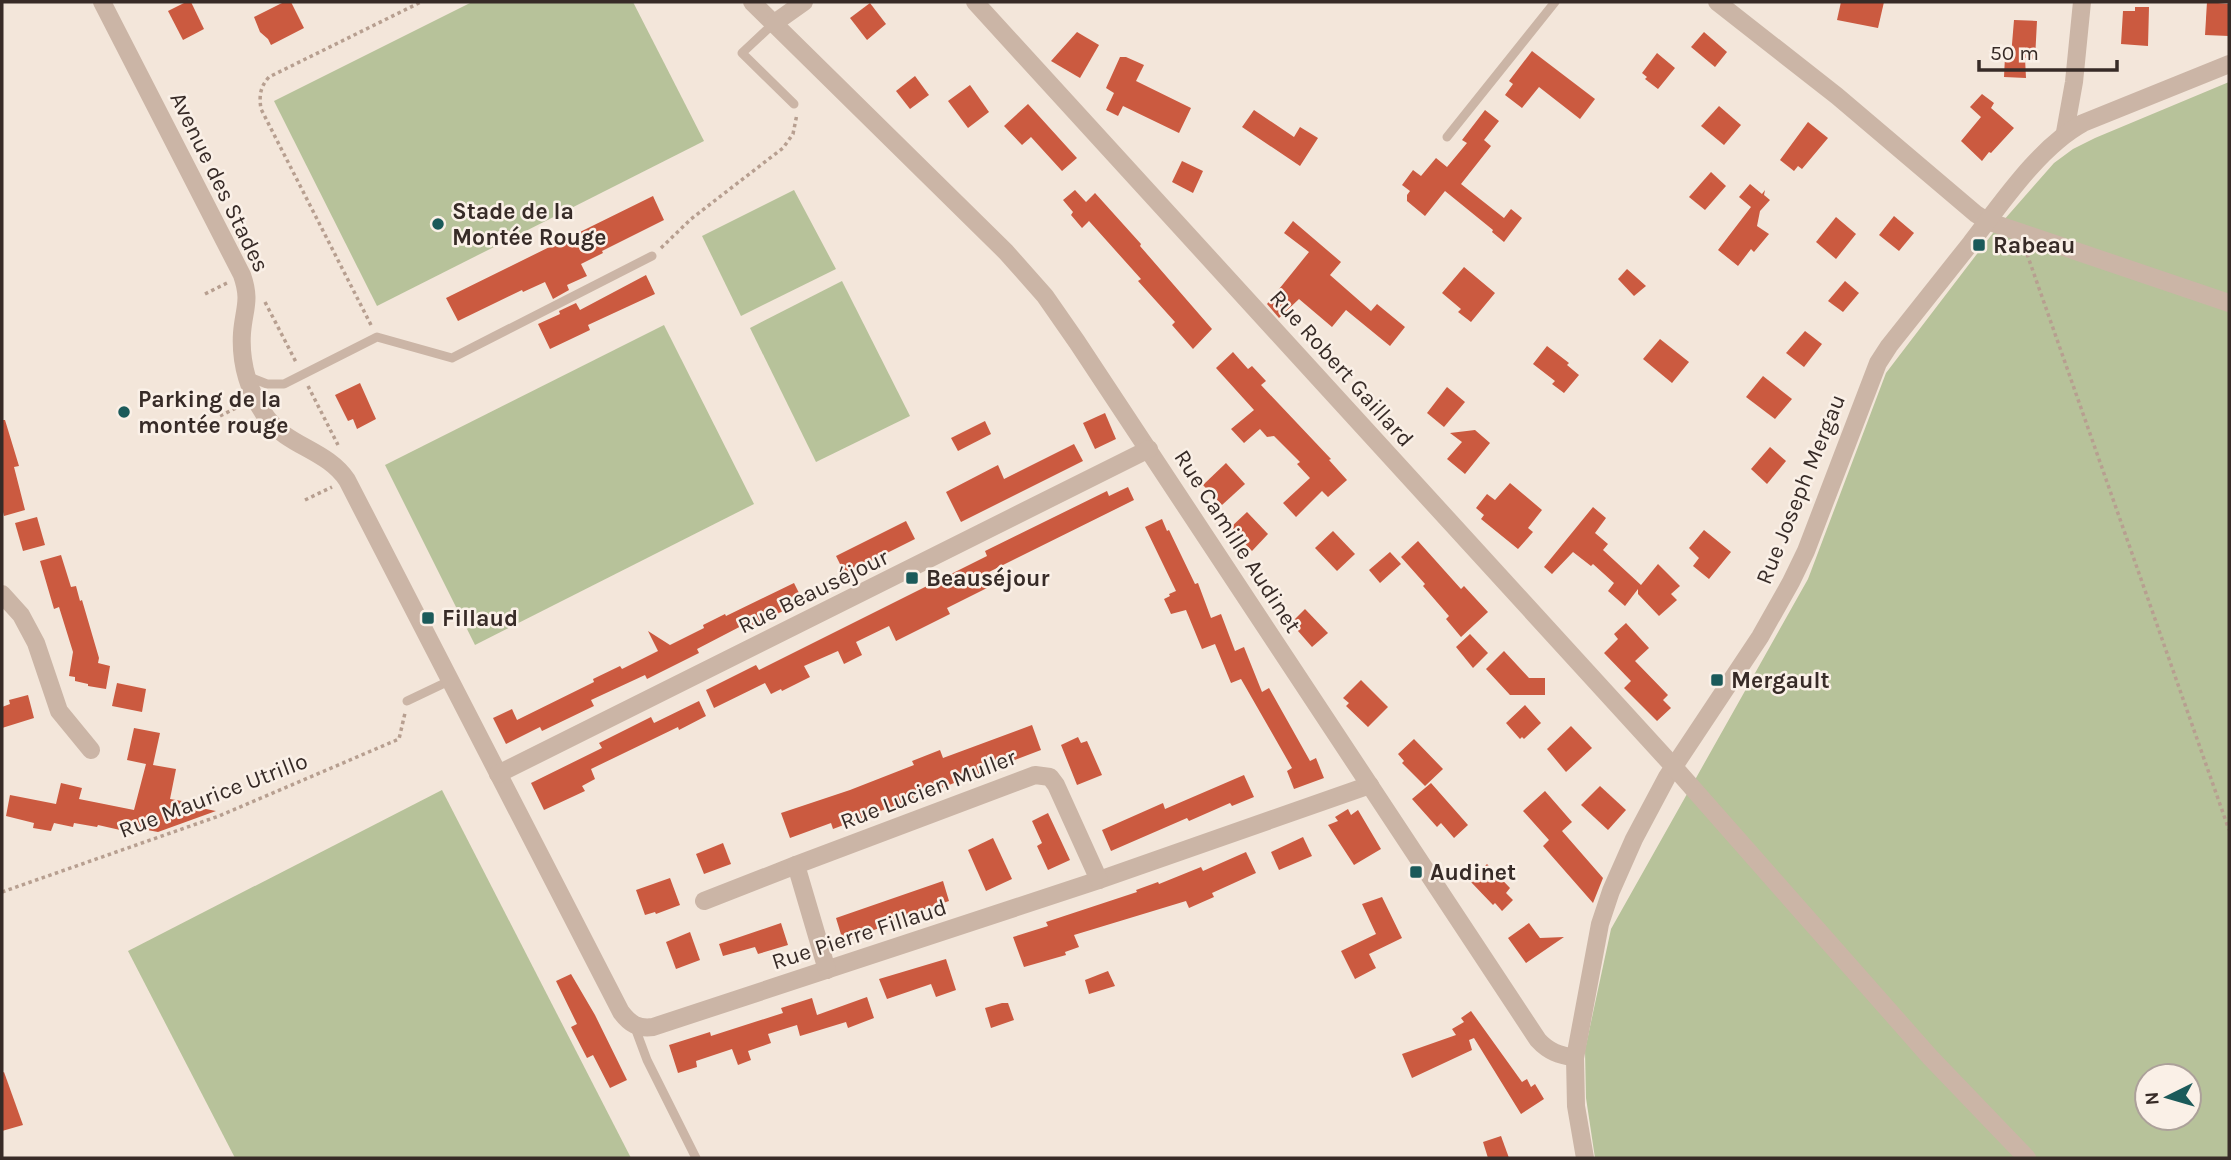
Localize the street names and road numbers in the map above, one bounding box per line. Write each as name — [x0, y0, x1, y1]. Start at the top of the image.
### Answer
street label: Avenue des Stades — [164, 88, 275, 277]
street label: Rue Robert Gaillard — [1264, 284, 1419, 452]
street label: Rue Joseph Mergau — [1750, 390, 1851, 588]
street label: Rue Camille Audinet — [1168, 445, 1307, 638]
street label: Rue Beauséjour — [734, 543, 893, 640]
street label: Rue Lucien Muller — [836, 743, 1021, 835]
street label: Rue Maurice Utrillo — [115, 747, 311, 844]
street label: Rue Pierre Fillaud — [768, 893, 950, 976]

